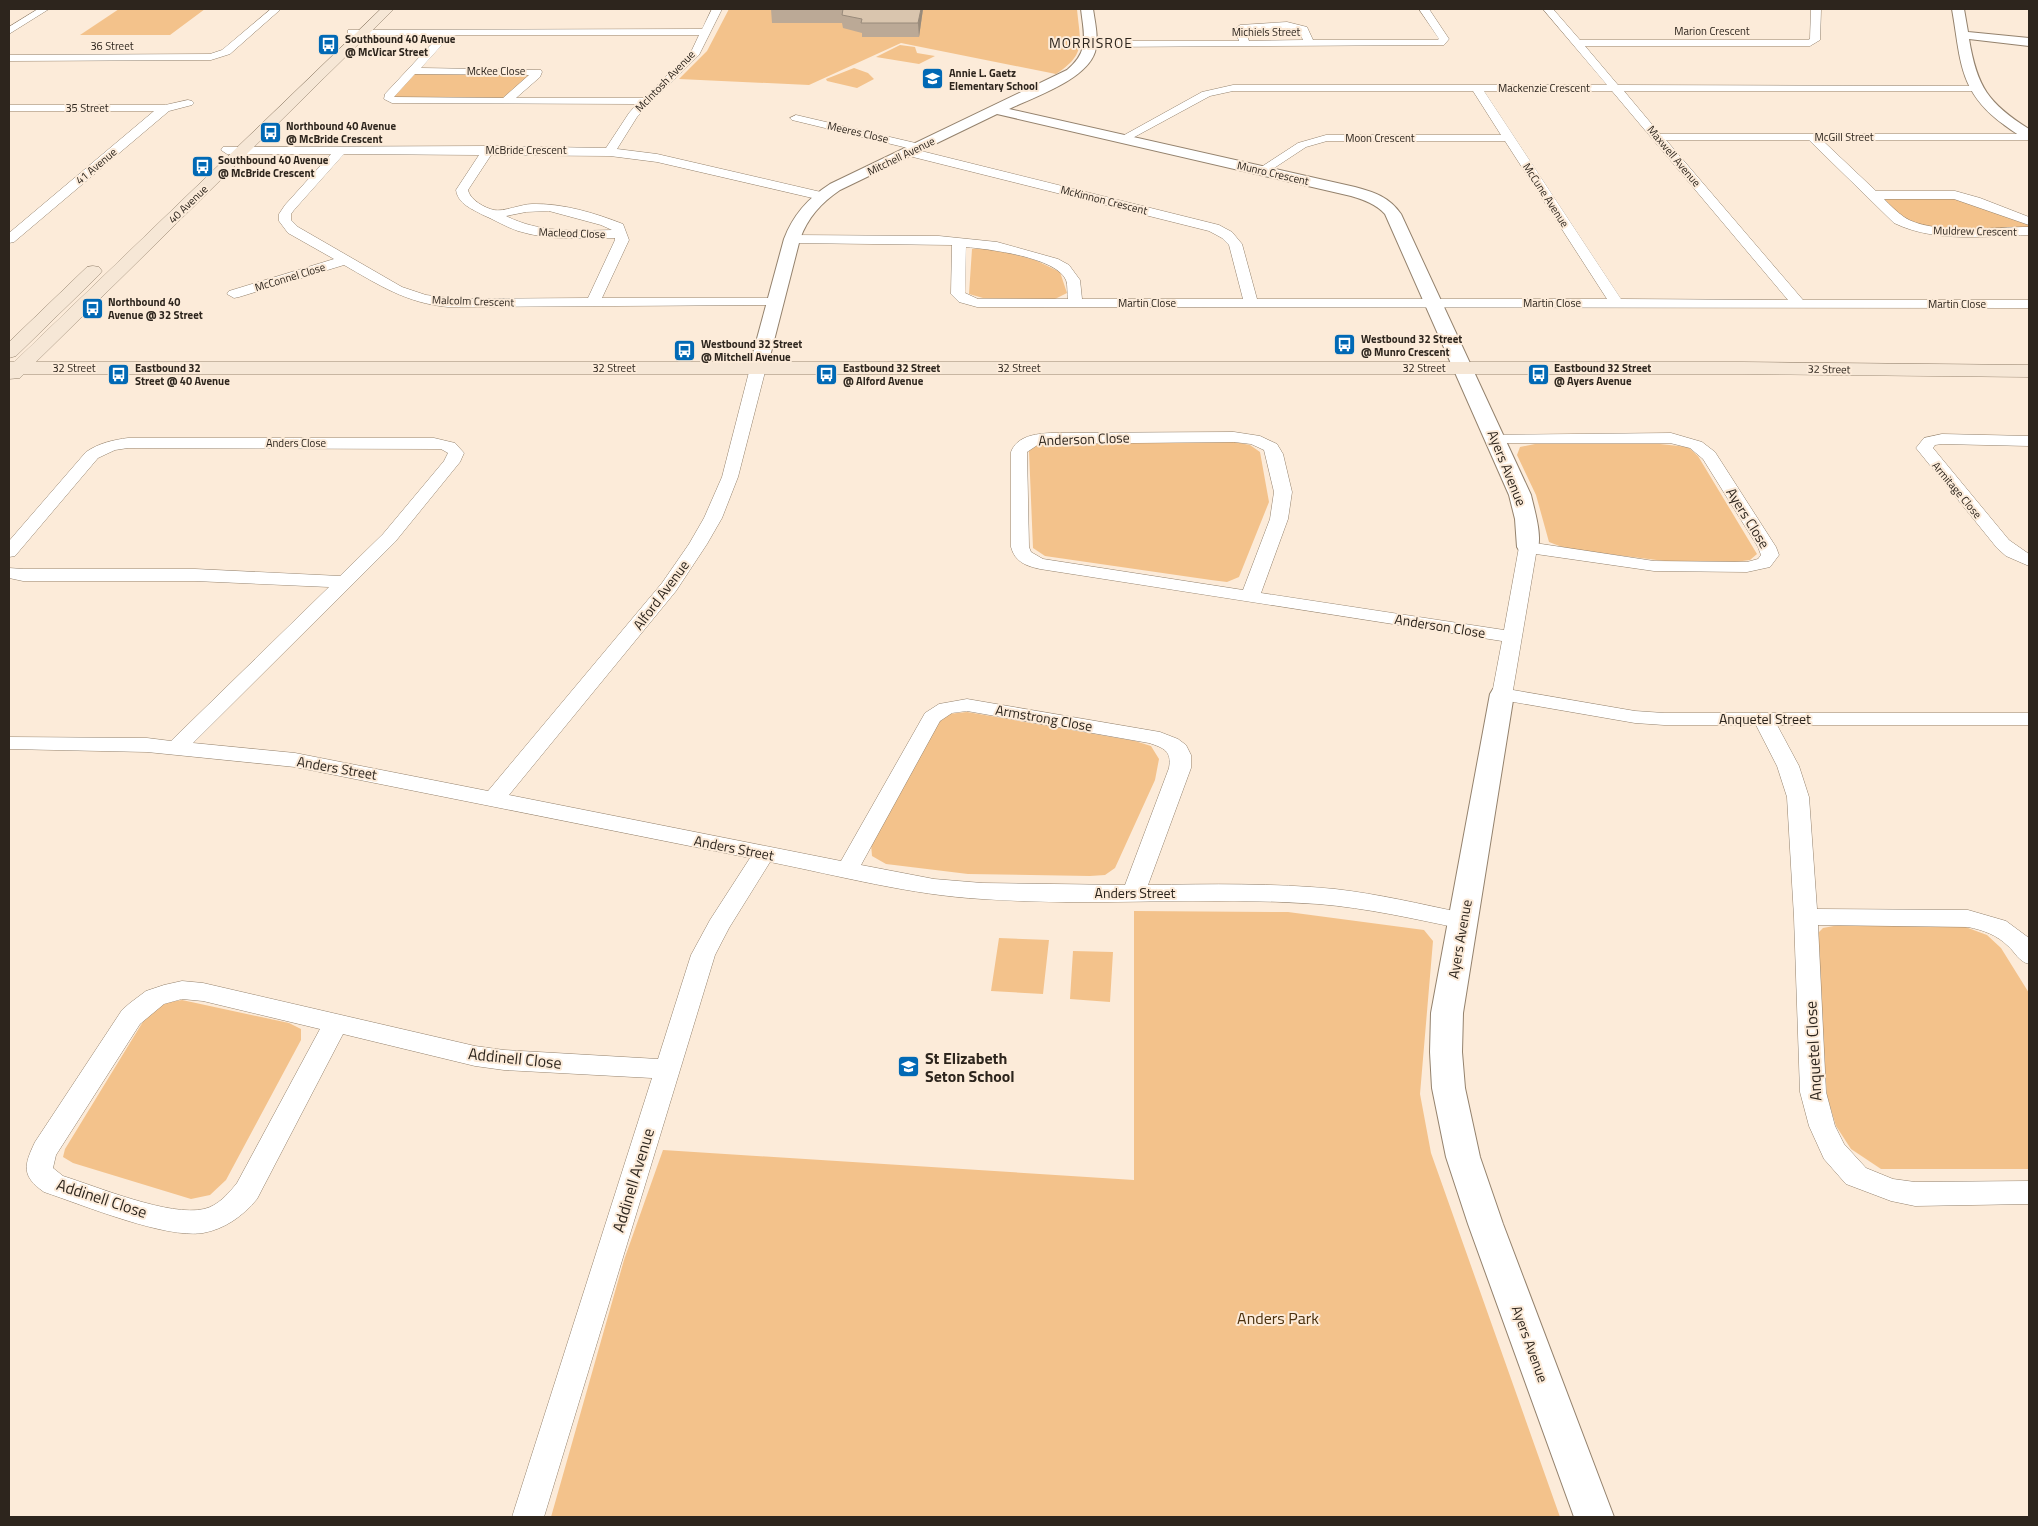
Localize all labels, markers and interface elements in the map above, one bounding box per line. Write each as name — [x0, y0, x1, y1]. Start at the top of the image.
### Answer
street label: Marion Crescent — [1674, 23, 1750, 39]
street label: Michiels Street — [1232, 24, 1301, 40]
place label: Southbound 40 Avenue @ McVicar Street — [345, 31, 456, 60]
district label: MORRISROE — [1049, 32, 1133, 53]
bus stop icon: Southbound 40 Avenue @ McVicar Street — [317, 33, 341, 57]
street label: 36 Street — [90, 38, 134, 54]
street label: McIntosh Avenue — [631, 46, 699, 115]
street label: McKee Close — [467, 63, 526, 79]
place label: Annie L. Gaetz Elementary School — [949, 65, 1038, 94]
school or university icon: Annie L. Gaetz Elementary School — [921, 67, 945, 91]
street label: Mackenzie Crescent — [1498, 80, 1590, 96]
street label: 35 Street — [65, 100, 109, 116]
street label: Meeres Close — [826, 117, 890, 147]
place label: Northbound 40 Avenue @ McBride Crescent — [286, 118, 396, 147]
bus stop icon: Northbound 40 Avenue @ McBride Crescent — [258, 120, 282, 144]
street label: Maxwell Avenue — [1644, 122, 1705, 190]
street label: McGill Street — [1814, 129, 1874, 145]
street label: Moon Crescent — [1345, 130, 1415, 146]
street label: Mitchell Avenue — [864, 132, 938, 179]
street label: McBride Crescent — [485, 142, 567, 158]
street label: 41 Avenue — [72, 144, 120, 188]
place label: Southbound 40 Avenue @ McBride Crescent — [218, 152, 329, 181]
bus stop icon: Southbound 40 Avenue @ McBride Crescent — [190, 154, 214, 178]
street label: Munro Crescent — [1236, 157, 1311, 189]
street label: McCune Avenue — [1519, 160, 1573, 231]
street label: 40 Avenue — [165, 181, 212, 227]
street label: McKinnon Crescent — [1059, 181, 1149, 219]
street label: Muldrew Crescent — [1933, 222, 2017, 240]
street label: Macleod Close — [538, 224, 606, 242]
street label: McConnel Close — [253, 259, 328, 295]
street label: Malcolm Crescent — [432, 292, 515, 310]
place label: Northbound 40 Avenue @ 32 Street — [108, 294, 203, 323]
street label: Martin Close — [1118, 295, 1177, 311]
street label: Martin Close — [1523, 295, 1582, 311]
bus stop icon: Northbound 40 Avenue @ 32 Street — [80, 296, 104, 320]
street label: Martin Close — [1928, 296, 1987, 312]
place label: Westbound 32 Street @ Munro Crescent — [1361, 331, 1462, 360]
bus stop icon: Westbound 32 Street @ Munro Crescent — [1333, 333, 1357, 357]
place label: Westbound 32 Street @ Mitchell Avenue — [701, 336, 802, 365]
bus stop icon: Westbound 32 Street @ Mitchell Avenue — [673, 338, 697, 362]
street label: 32 Street — [52, 360, 96, 376]
place label: Eastbound 32 Street @ 40 Avenue — [135, 360, 230, 389]
street label: 32 Street — [592, 360, 636, 376]
place label: Eastbound 32 Street @ Alford Avenue — [843, 360, 940, 389]
street label: 32 Street — [997, 360, 1041, 376]
street label: 32 Street — [1402, 360, 1446, 376]
place label: Eastbound 32 Street @ Ayers Avenue — [1554, 360, 1651, 389]
street label: 32 Street — [1807, 361, 1851, 377]
bus stop icon: Eastbound 32 Street @ 40 Avenue — [107, 362, 131, 386]
bus stop icon: Eastbound 32 Street @ Alford Avenue — [815, 362, 839, 386]
bus stop icon: Eastbound 32 Street @ Ayers Avenue — [1526, 362, 1550, 386]
street label: Anderson Close — [1038, 426, 1130, 451]
street label: Ayers Avenue — [1483, 427, 1532, 509]
street label: Anders Close — [266, 435, 327, 451]
street label: Armitage Close — [1928, 458, 1986, 522]
street label: Ayers Close — [1721, 483, 1775, 552]
street label: Alford Avenue — [627, 555, 694, 634]
street label: Anderson Close — [1393, 608, 1487, 643]
street label: Armstrong Close — [994, 699, 1094, 736]
street label: Anquetel Street — [1719, 708, 1811, 729]
street label: Anders Street — [295, 750, 379, 785]
street label: Anders Street — [692, 829, 776, 866]
street label: Anders Street — [1095, 882, 1176, 903]
street label: Ayers Avenue — [1442, 898, 1477, 980]
street label: Anquetel Close — [1798, 1000, 1828, 1102]
street label: Addinell Close — [467, 1041, 563, 1075]
place label: St Elizabeth Seton School — [925, 1046, 1015, 1088]
school or university icon: St Elizabeth Seton School — [897, 1055, 921, 1079]
street label: Addinell Avenue — [606, 1125, 660, 1235]
street label: Addinell Close — [54, 1172, 150, 1224]
street label: Ayers Avenue — [1507, 1303, 1554, 1385]
park label: Anders Park — [1237, 1306, 1319, 1330]

